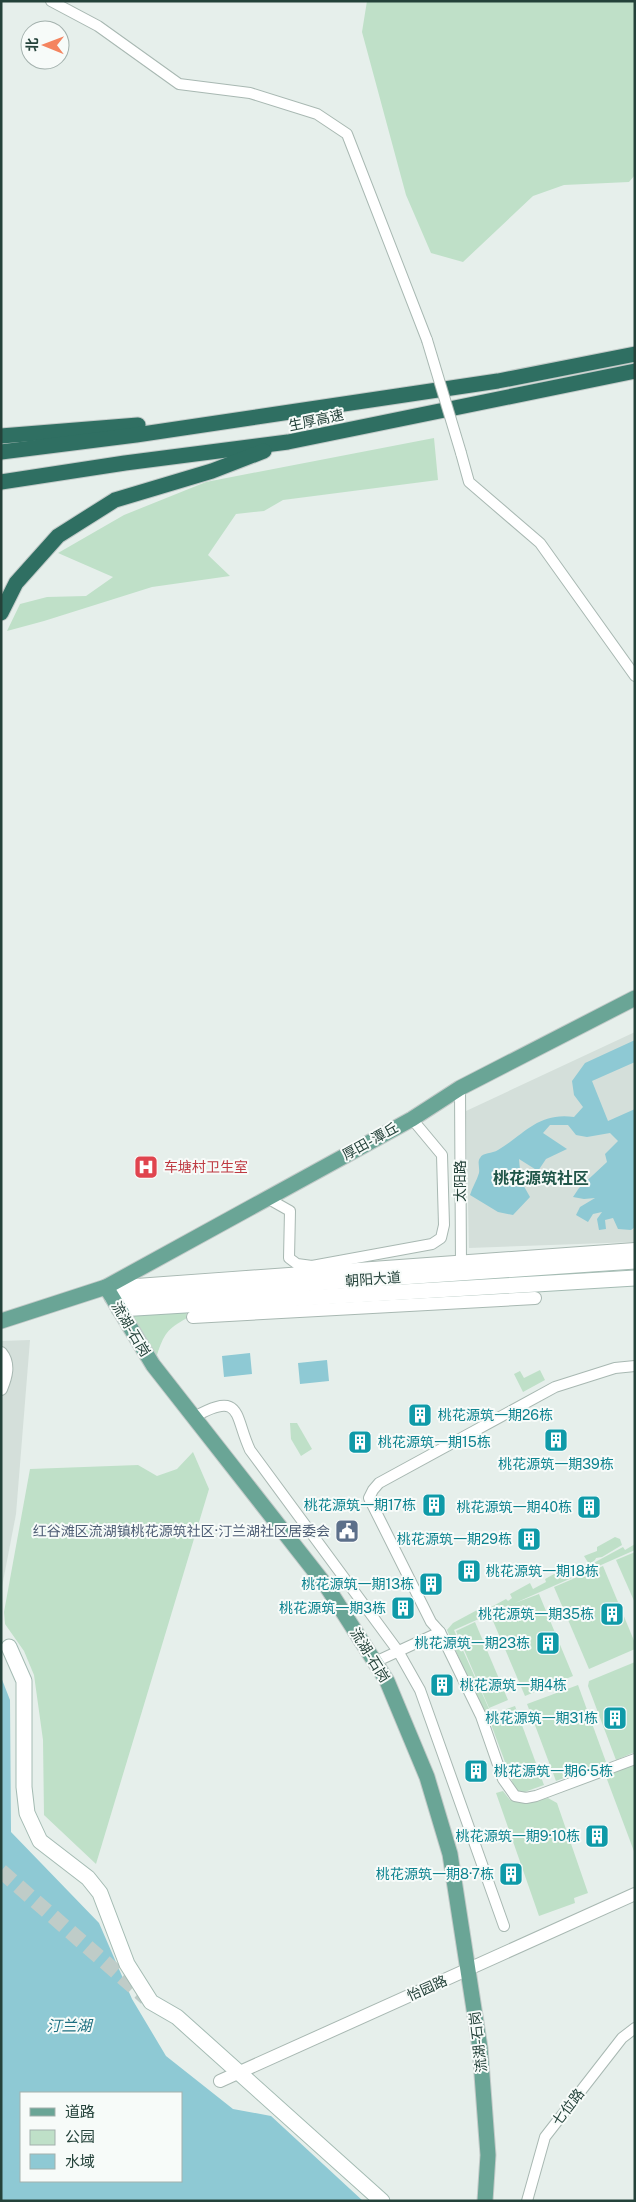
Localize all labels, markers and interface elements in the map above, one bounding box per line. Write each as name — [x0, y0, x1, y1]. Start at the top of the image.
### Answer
north arrow — [20, 20, 70, 70]
text: 北 — [24, 38, 40, 52]
street label: 生厚高速 — [287, 406, 345, 434]
street label: 厚田-潭丘 — [339, 1119, 401, 1163]
hospital icon: 车塘村卫生室 — [133, 1154, 159, 1180]
place label: 车塘村卫生室 — [164, 1159, 248, 1175]
street label: 太阳路 — [452, 1160, 468, 1202]
district label: 桃花源筑社区 — [493, 1169, 589, 1188]
street label: 朝阳大道 — [345, 1269, 401, 1289]
street label: 流湖-石岗 — [108, 1299, 154, 1359]
building icon: 桃花源筑一期26栋 — [407, 1402, 433, 1428]
place label: 桃花源筑一期26栋 — [438, 1407, 553, 1423]
building icon: 桃花源筑一期39栋 — [543, 1427, 569, 1453]
building icon: 桃花源筑一期15栋 — [347, 1429, 373, 1455]
place label: 桃花源筑一期15栋 — [378, 1434, 491, 1450]
place label: 桃花源筑一期39栋 — [498, 1456, 614, 1472]
building icon: 桃花源筑一期17栋 — [421, 1492, 447, 1518]
building icon: 桃花源筑一期40栋 — [576, 1494, 602, 1520]
place label: 桃花源筑一期17栋 — [304, 1497, 416, 1513]
place label: 桃花源筑一期40栋 — [457, 1499, 572, 1515]
public building icon: 红谷滩区流湖镇桃花源筑社区·汀兰湖社区居委会 — [334, 1518, 360, 1544]
place label: 红谷滩区流湖镇桃花源筑社区·汀兰湖社区居委会 — [33, 1523, 330, 1539]
building icon: 桃花源筑一期29栋 — [516, 1526, 542, 1552]
place label: 桃花源筑一期29栋 — [397, 1531, 512, 1547]
building icon: 桃花源筑一期18栋 — [456, 1558, 482, 1584]
place label: 桃花源筑一期18栋 — [486, 1563, 599, 1579]
building icon: 桃花源筑一期13栋 — [418, 1571, 444, 1597]
place label: 桃花源筑一期13栋 — [301, 1576, 414, 1592]
building icon: 桃花源筑一期3栋 — [390, 1595, 416, 1621]
place label: 桃花源筑一期3栋 — [279, 1600, 386, 1616]
building icon: 桃花源筑一期35栋 — [599, 1601, 625, 1627]
place label: 桃花源筑一期35栋 — [478, 1606, 594, 1622]
street label: 流湖-石岗 — [347, 1625, 393, 1685]
building icon: 桃花源筑一期23栋 — [535, 1630, 561, 1656]
place label: 桃花源筑一期23栋 — [415, 1635, 530, 1651]
building icon: 桃花源筑一期4栋 — [429, 1672, 455, 1698]
place label: 桃花源筑一期4栋 — [460, 1677, 567, 1693]
building icon: 桃花源筑一期31栋 — [602, 1705, 628, 1731]
place label: 桃花源筑一期31栋 — [485, 1710, 598, 1726]
building icon: 桃花源筑一期6·5栋 — [463, 1758, 489, 1784]
place label: 桃花源筑一期6·5栋 — [494, 1763, 613, 1779]
building icon: 桃花源筑一期9·10栋 — [584, 1823, 610, 1849]
place label: 桃花源筑一期9·10栋 — [456, 1828, 580, 1844]
building icon: 桃花源筑一期8·7栋 — [498, 1861, 524, 1887]
place label: 桃花源筑一期8·7栋 — [376, 1866, 494, 1882]
street label: 怡园路 — [405, 1972, 449, 2004]
street label: 流湖-石岗 — [466, 2011, 490, 2073]
water label: 汀兰湖 — [46, 2017, 93, 2034]
street label: 七位路 — [549, 2086, 587, 2128]
legend — [20, 2092, 182, 2182]
text: 道路 — [65, 2103, 95, 2120]
text: 公园 — [65, 2128, 95, 2145]
text: 水域 — [65, 2153, 95, 2170]

